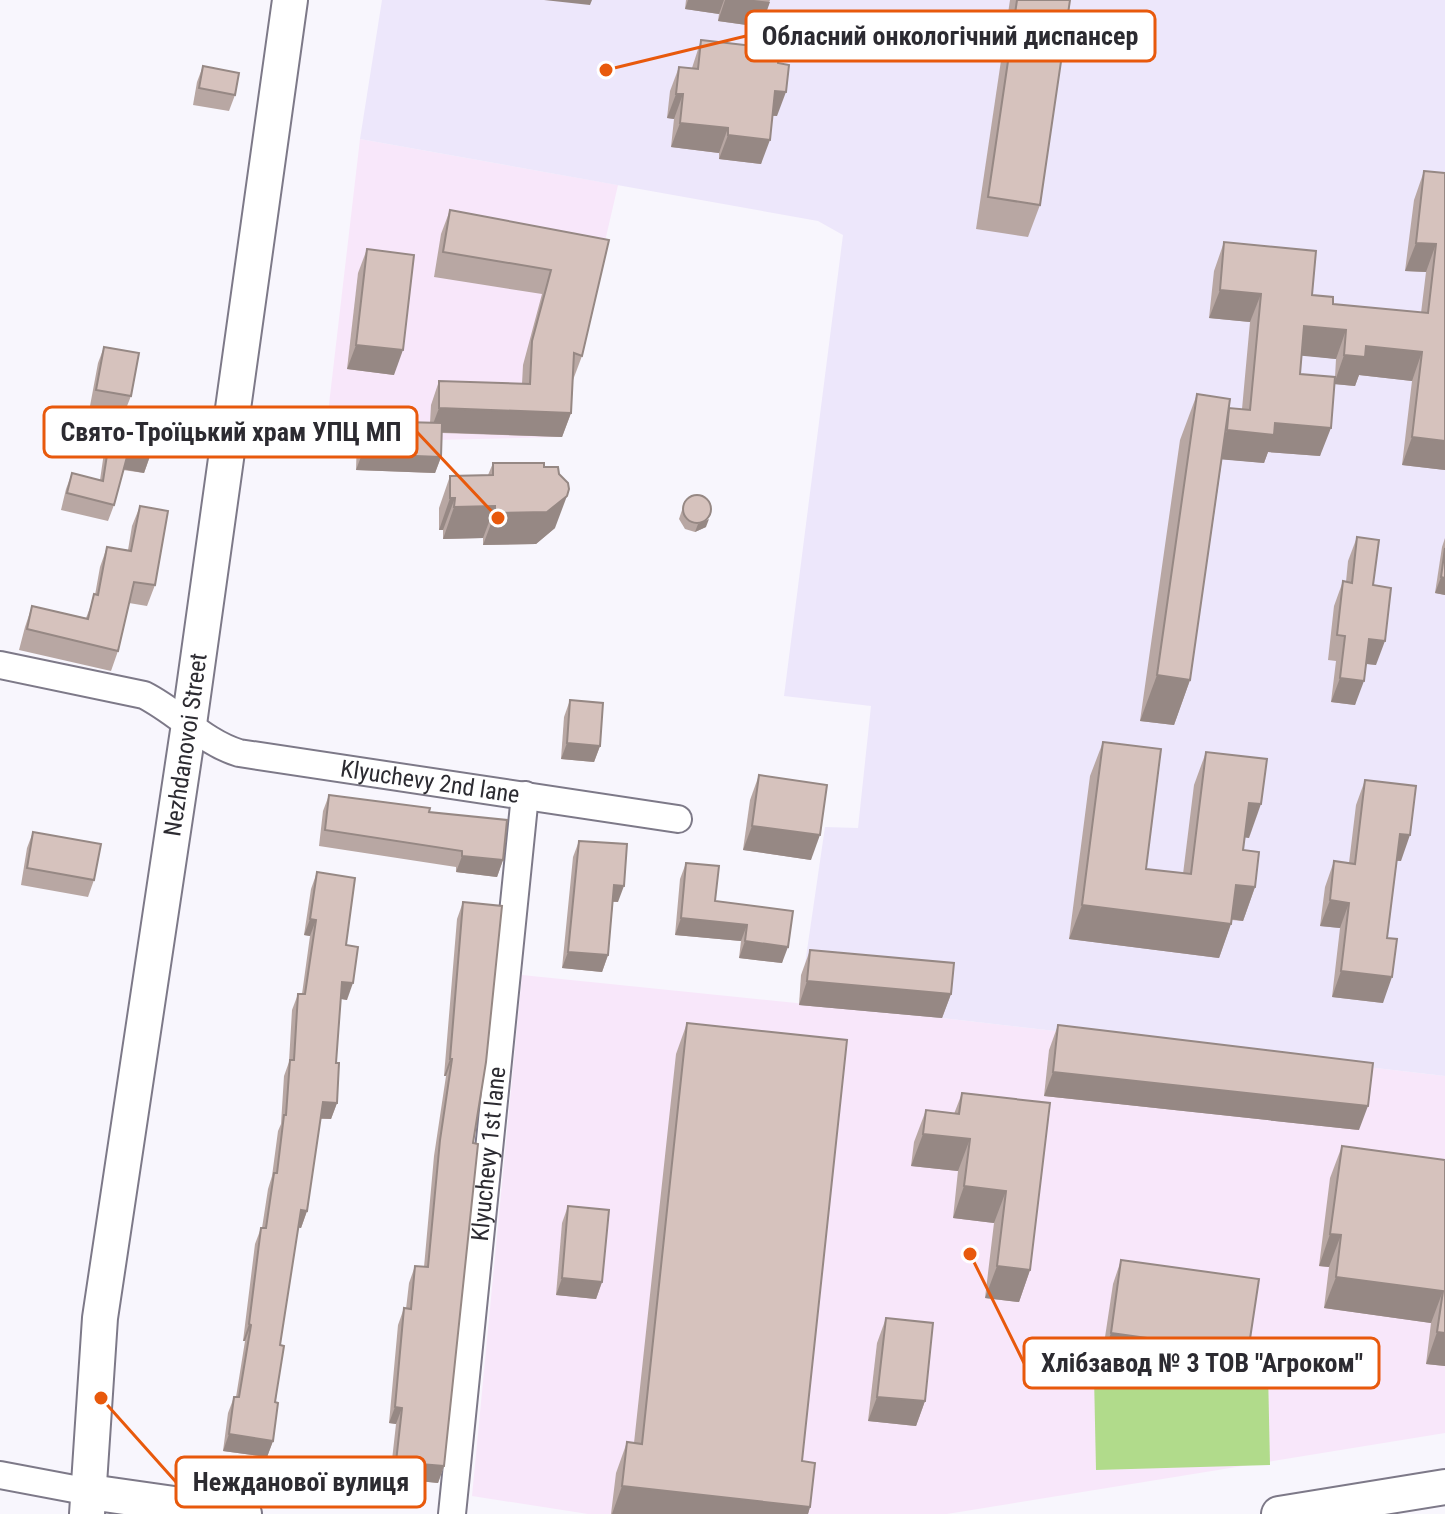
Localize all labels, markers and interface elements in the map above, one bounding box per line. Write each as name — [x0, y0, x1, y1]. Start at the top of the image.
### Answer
callout: Обласний онкологічний диспансер — [746, 11, 1155, 61]
text: Обласний онкологічний диспансер — [762, 21, 1138, 51]
callout: Свято-Троїцький храм УПЦ МП — [44, 407, 417, 457]
text: Свято-Троїцький храм УПЦ МП — [60, 417, 402, 447]
street label: Nezhdanovoi Street — [158, 652, 213, 838]
street label: Klyuchevy 2nd lane — [339, 754, 521, 809]
street label: Klyuchevy 1st lane — [466, 1065, 511, 1242]
callout: Хлібзавод № 3 ТОВ "Агроком" — [1024, 1338, 1379, 1388]
text: Хлібзавод № 3 ТОВ "Агроком" — [1041, 1348, 1363, 1378]
callout: Нежданової вулиця — [176, 1457, 425, 1507]
text: Нежданової вулиця — [193, 1467, 409, 1497]

